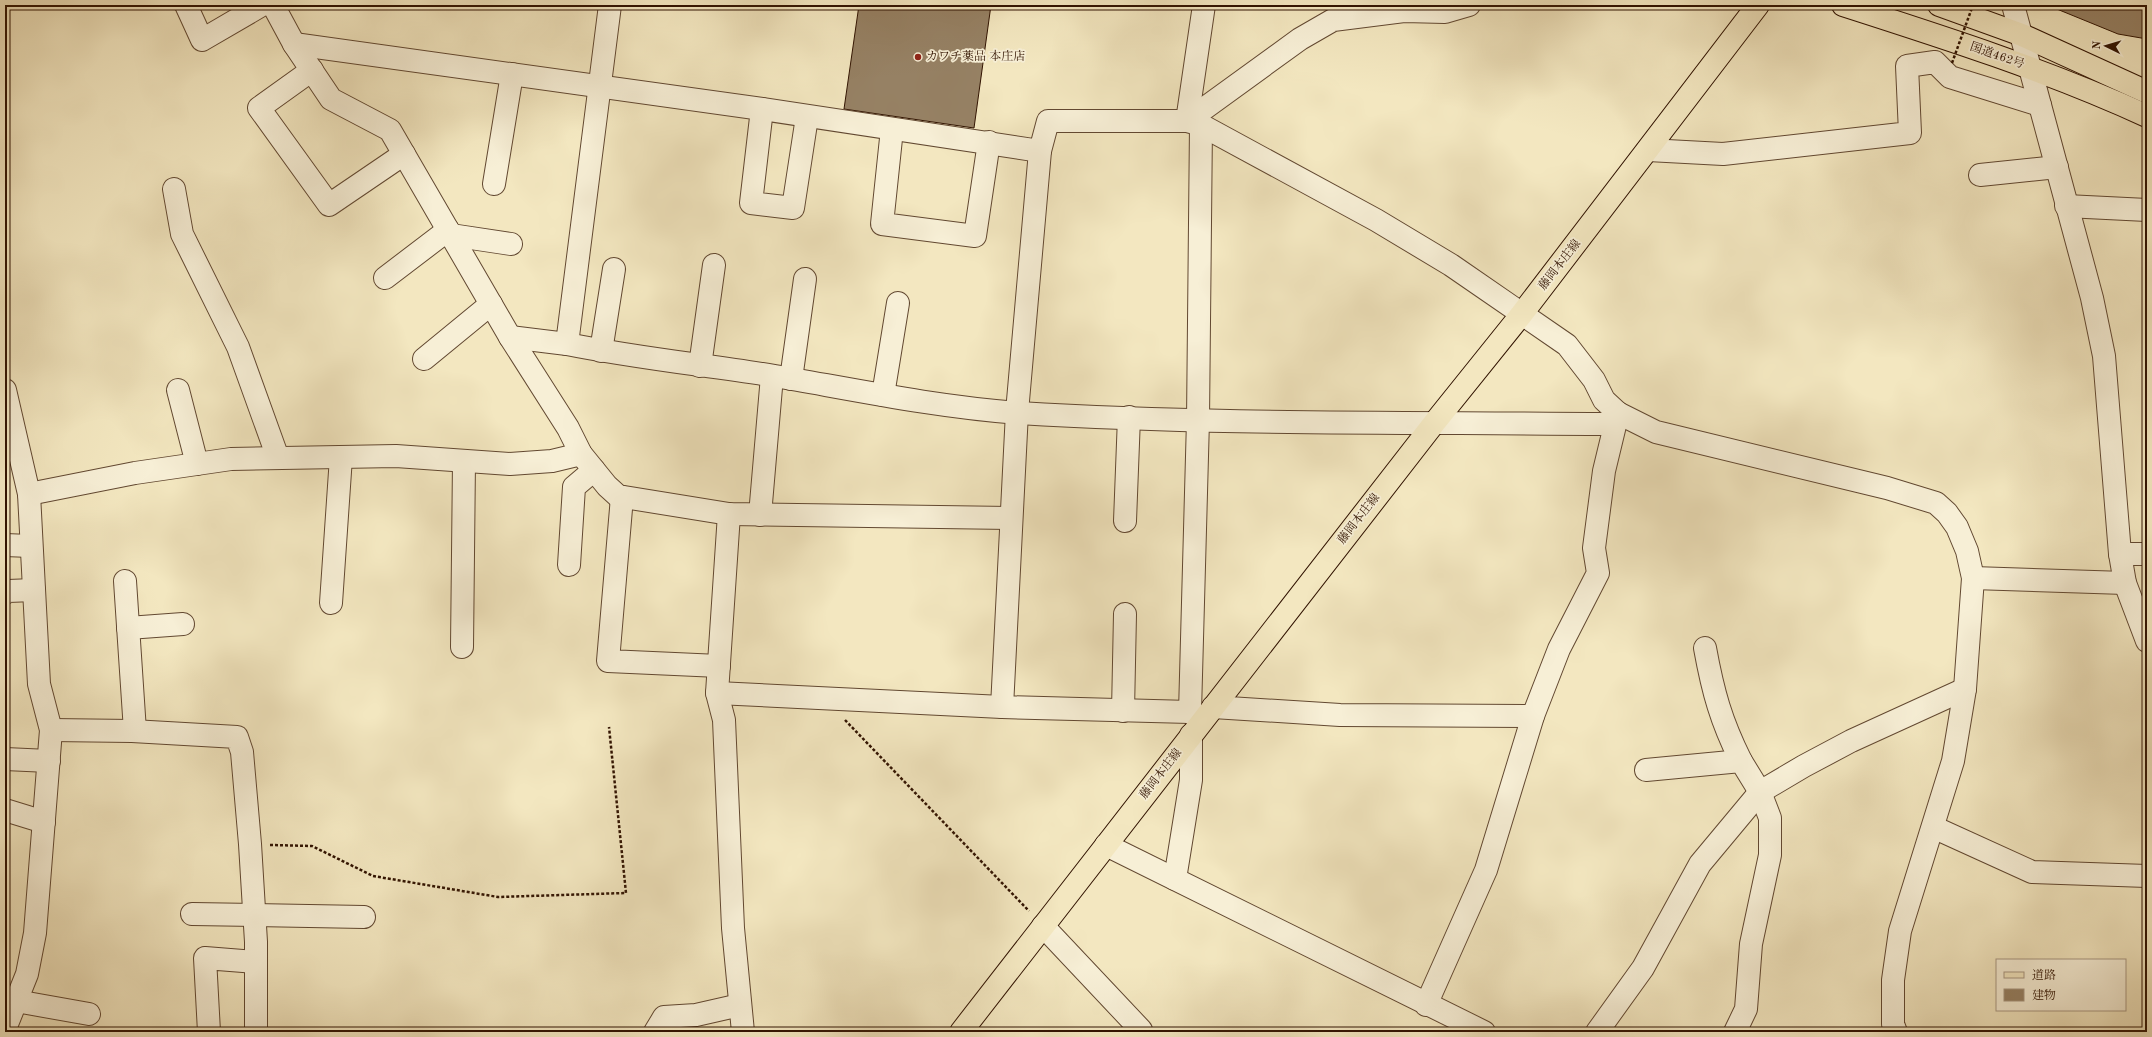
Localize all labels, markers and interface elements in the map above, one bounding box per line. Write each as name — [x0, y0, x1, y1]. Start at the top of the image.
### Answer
north arrow — [2086, 26, 2126, 66]
street label: 国道462号 — [1968, 39, 2027, 71]
text: N — [2092, 40, 2103, 50]
place label: カワチ薬品 本庄店 — [926, 49, 1025, 63]
marker: カワチ薬品 本庄店 — [913, 52, 923, 62]
street label: 藤岡本庄線 — [1535, 236, 1583, 292]
street label: 藤岡本庄線 — [1334, 490, 1382, 546]
street label: 藤岡本庄線 — [1136, 745, 1184, 801]
legend — [1996, 959, 2126, 1011]
text: 道路 — [2032, 968, 2056, 982]
text: 建物 — [2032, 988, 2056, 1002]

